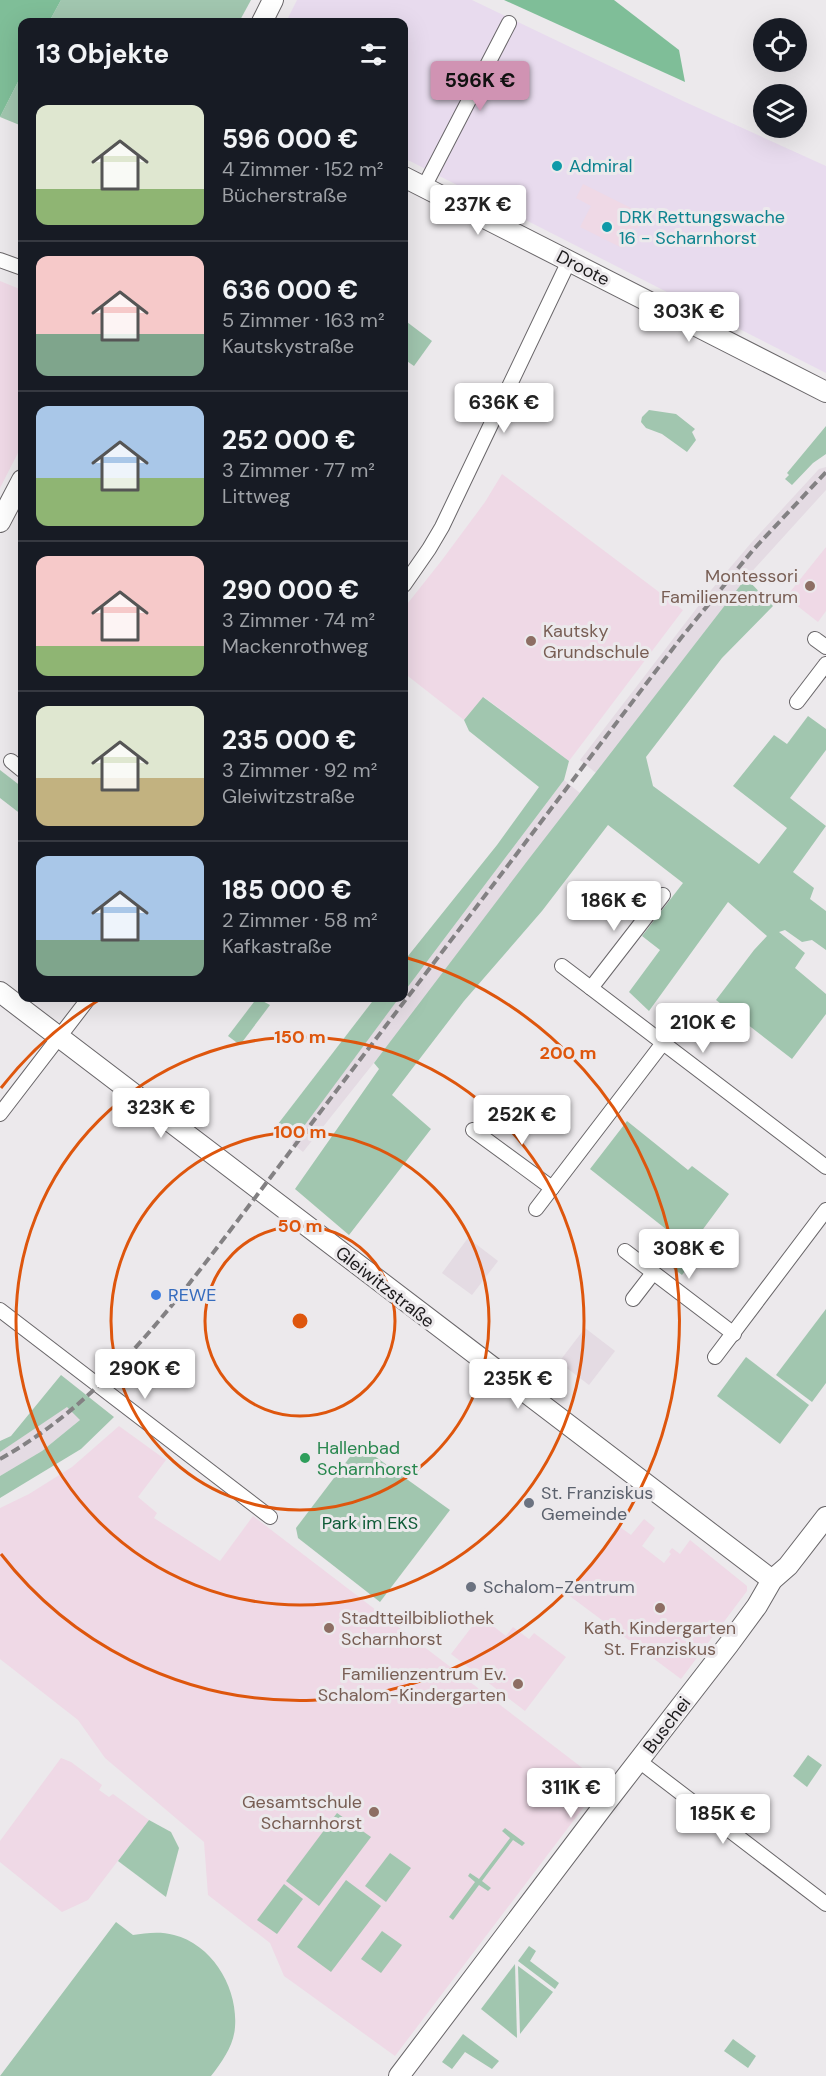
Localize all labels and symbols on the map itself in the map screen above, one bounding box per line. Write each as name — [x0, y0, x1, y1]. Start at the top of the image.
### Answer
pin: 596K € — [431, 61, 529, 112]
place label: Admiral — [569, 154, 633, 178]
marker: Admiral — [550, 159, 564, 173]
pin: 237K € — [429, 185, 527, 236]
place label: DRK Rettungswache 16 - Scharnhorst — [619, 205, 785, 250]
marker: DRK Rettungswache 16 - Scharnhorst — [600, 220, 614, 234]
street label: Droote — [552, 244, 614, 292]
pin: 303K € — [640, 292, 738, 343]
pin: 636K € — [455, 383, 553, 434]
place label: Montessori Familienzentrum — [661, 564, 798, 609]
marker: Montessori Familienzentrum — [803, 579, 817, 593]
place label: Kautsky Grundschule — [543, 619, 649, 664]
marker: Kautsky Grundschule — [524, 634, 538, 648]
pin: 186K € — [565, 881, 663, 932]
pin: 210K € — [654, 1003, 752, 1054]
text: 150 m — [274, 1025, 326, 1049]
text: 200 m — [540, 1041, 596, 1065]
pin: 323K € — [112, 1088, 210, 1139]
pin: 252K € — [473, 1095, 571, 1146]
text: 100 m — [273, 1120, 327, 1144]
text: 50 m — [277, 1214, 323, 1238]
pin: 308K € — [640, 1229, 738, 1280]
street label: Gleiwitzstraße — [330, 1241, 440, 1333]
place label: REWE — [168, 1283, 216, 1307]
marker: REWE — [149, 1288, 163, 1302]
centre of rings — [290, 1311, 310, 1331]
pin: 290K € — [96, 1349, 194, 1400]
pin: 235K € — [469, 1359, 567, 1410]
place label: Hallenbad Scharnhorst — [317, 1436, 418, 1481]
marker: Hallenbad Scharnhorst — [298, 1451, 312, 1465]
place label: St. Franziskus Gemeinde — [541, 1481, 653, 1526]
marker: St. Franziskus Gemeinde — [522, 1496, 536, 1510]
park label: Park im EKS — [322, 1511, 418, 1535]
place label: Schalom-Zentrum — [483, 1575, 635, 1599]
marker: Schalom-Zentrum — [464, 1580, 478, 1594]
marker: Kath. Kindergarten St. Franziskus — [653, 1601, 667, 1615]
place label: Stadtteilbibliothek Scharnhorst — [341, 1606, 494, 1651]
place label: Kath. Kindergarten St. Franziskus — [584, 1616, 736, 1661]
marker: Stadtteilbibliothek Scharnhorst — [322, 1621, 336, 1635]
place label: Familienzentrum Ev. Schalom-Kindergarten — [318, 1662, 506, 1707]
marker: Familienzentrum Ev. Schalom-Kindergarten — [511, 1677, 525, 1691]
street label: Buschei — [638, 1692, 696, 1758]
pin: 311K € — [522, 1768, 620, 1819]
place label: Gesamtschule Scharnhorst — [242, 1790, 362, 1835]
pin: 185K € — [674, 1794, 772, 1845]
marker: Gesamtschule Scharnhorst — [367, 1805, 381, 1819]

